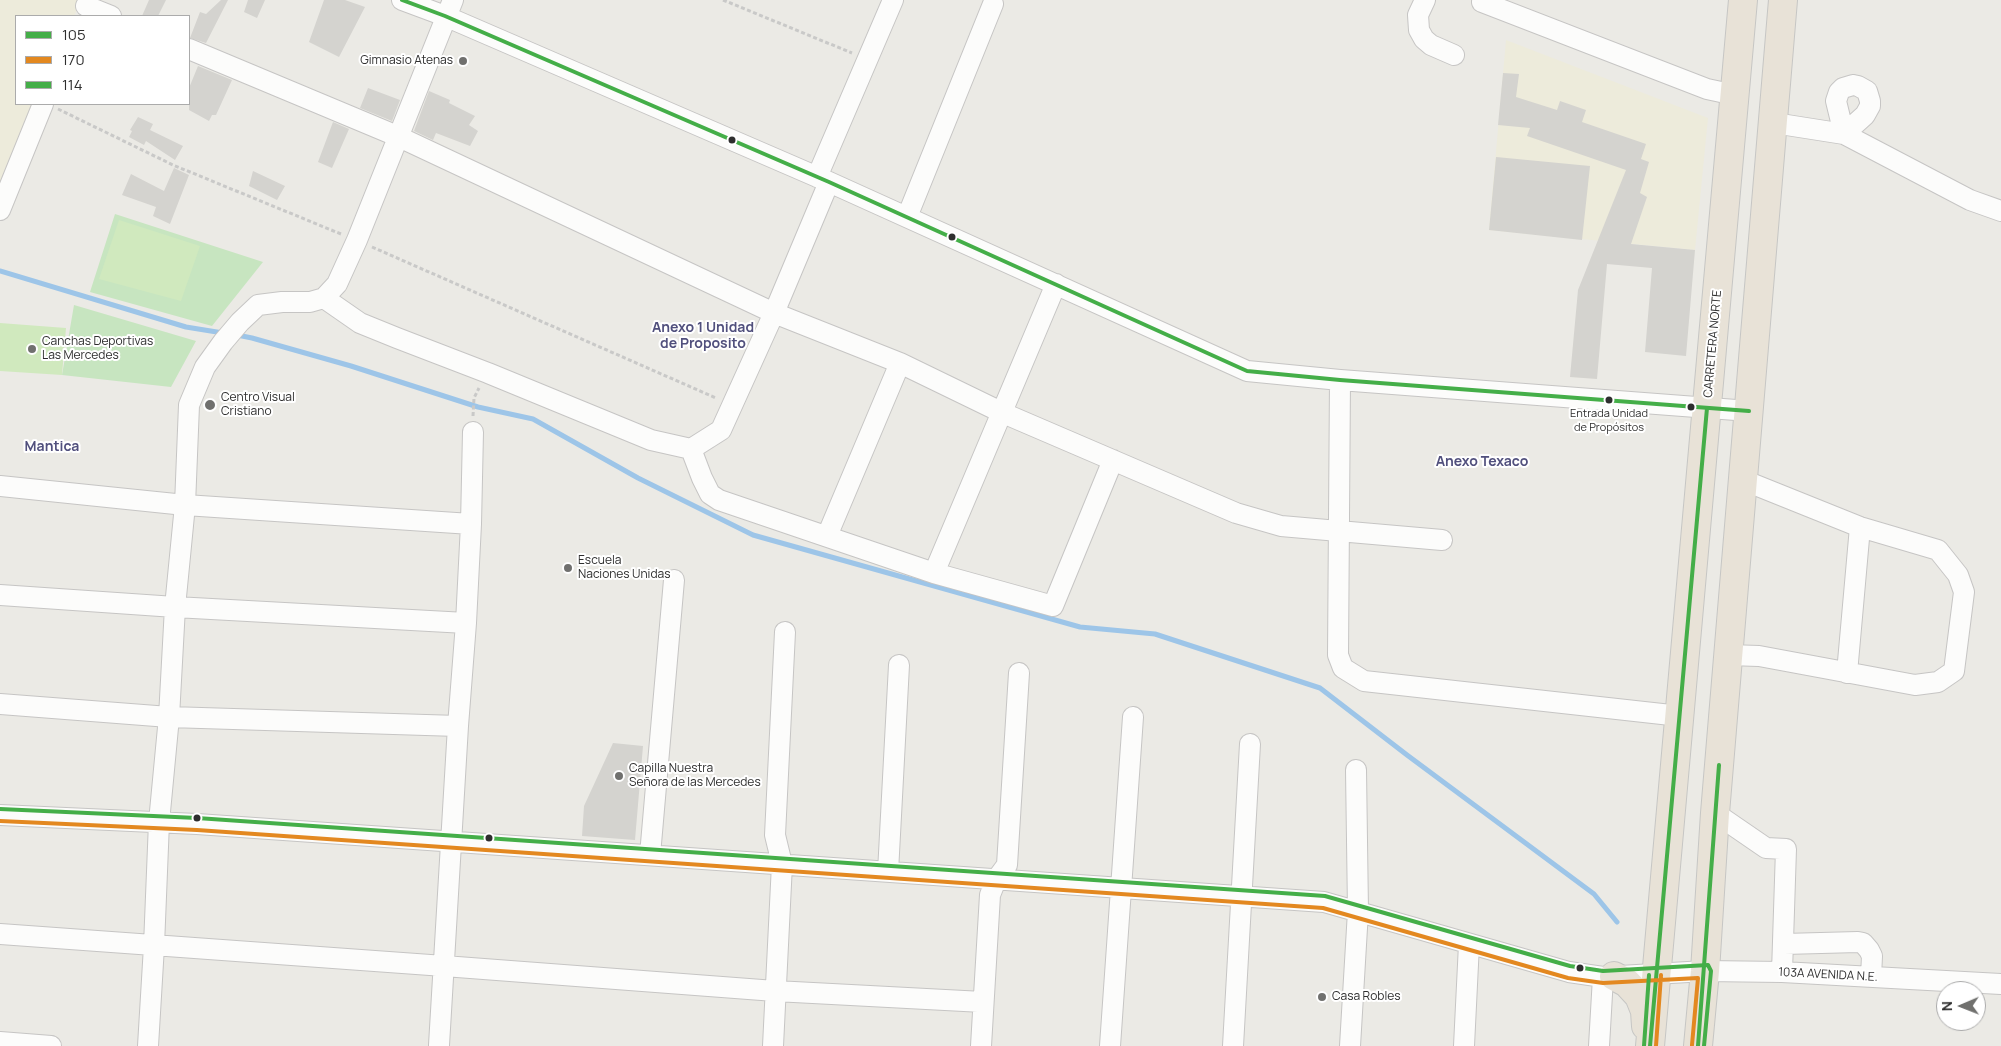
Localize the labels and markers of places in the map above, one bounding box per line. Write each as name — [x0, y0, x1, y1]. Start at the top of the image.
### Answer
place label: Gimnasio Atenas — [360, 54, 453, 68]
marker: Gimnasio Atenas — [457, 55, 469, 67]
unlabelled marker — [727, 135, 737, 145]
unlabelled marker — [947, 232, 957, 242]
place label: Canchas Deportivas Las Mercedes — [42, 335, 153, 363]
marker: Canchas Deportivas Las Mercedes — [26, 343, 38, 355]
place label: Centro Visual Cristiano — [221, 391, 295, 419]
marker: Entrada Unidad de Propósitos — [1604, 395, 1614, 405]
marker: Centro Visual Cristiano — [203, 398, 217, 412]
unlabelled marker — [1686, 402, 1696, 412]
place label: Entrada Unidad de Propósitos — [1570, 407, 1648, 433]
place label: Escuela Naciones Unidas — [578, 554, 670, 582]
marker: Escuela Naciones Unidas — [562, 562, 574, 574]
place label: Capilla Nuestra Señora de las Mercedes — [629, 762, 761, 790]
marker: Capilla Nuestra Señora de las Mercedes — [613, 770, 625, 782]
unlabelled marker — [192, 813, 202, 823]
unlabelled marker — [484, 833, 494, 843]
unlabelled marker — [1575, 963, 1585, 973]
place label: Casa Robles — [1332, 990, 1401, 1004]
marker: Casa Robles — [1316, 991, 1328, 1003]

